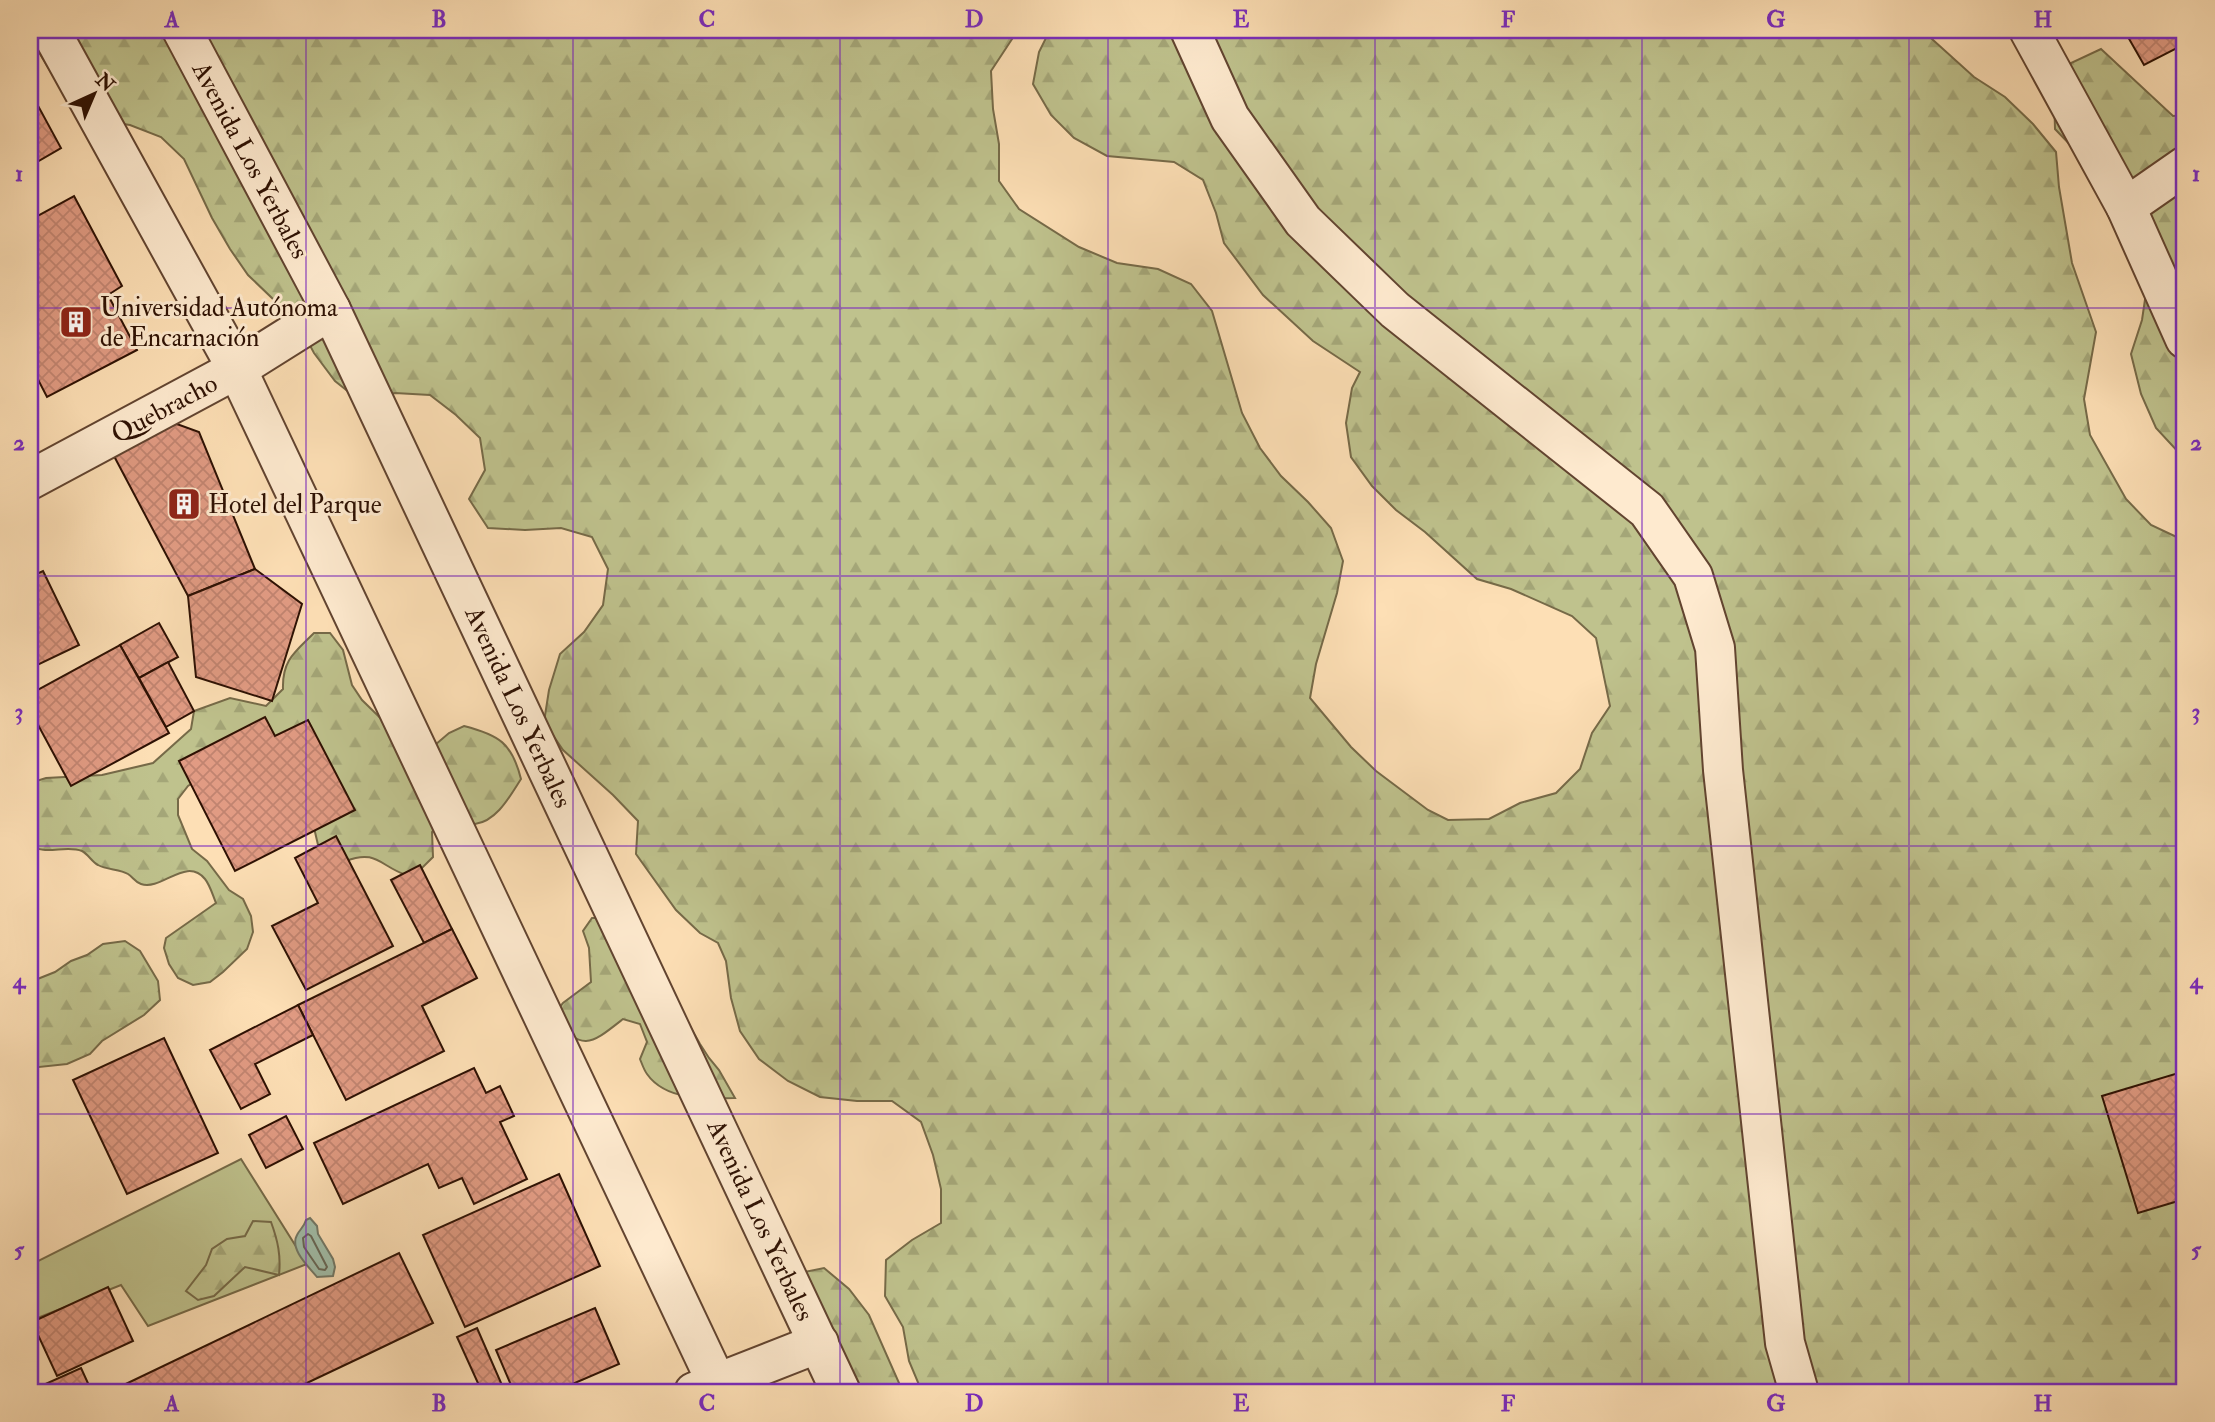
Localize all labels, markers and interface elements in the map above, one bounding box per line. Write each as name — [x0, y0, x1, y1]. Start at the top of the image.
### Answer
text: A — [164, 5, 180, 34]
text: B — [431, 5, 447, 34]
text: C — [699, 5, 715, 34]
text: D — [965, 5, 983, 34]
text: E — [1233, 5, 1250, 34]
text: F — [1501, 5, 1516, 34]
text: G — [1766, 5, 1786, 34]
text: H — [2034, 5, 2053, 34]
street label: Avenida Los Yerbales — [184, 56, 316, 265]
north arrow — [60, 60, 130, 130]
text: N — [90, 67, 120, 98]
text: 1 — [15, 159, 23, 188]
text: 1 — [2192, 159, 2200, 188]
place label: Universidad Autónoma de Encarnación — [100, 292, 338, 354]
building icon: Universidad Autónoma de Encarnación — [57, 303, 95, 341]
street label: Quebracho — [106, 368, 223, 450]
text: 2 — [13, 428, 25, 457]
text: 2 — [2190, 428, 2202, 457]
building icon: Hotel del Parque — [165, 485, 203, 523]
place label: Hotel del Parque — [208, 489, 382, 521]
street label: Avenida Los Yerbales — [457, 601, 579, 813]
text: 3 — [15, 697, 23, 726]
text: 3 — [2192, 697, 2200, 726]
text: 4 — [12, 966, 27, 995]
text: 4 — [2189, 966, 2204, 995]
street label: Avenida Los Yerbales — [699, 1114, 821, 1326]
text: 5 — [14, 1235, 25, 1264]
text: 5 — [2191, 1235, 2202, 1264]
text: A — [164, 1389, 180, 1418]
text: B — [431, 1389, 447, 1418]
text: C — [699, 1389, 715, 1418]
text: D — [965, 1389, 983, 1418]
text: E — [1233, 1389, 1250, 1418]
text: F — [1501, 1389, 1516, 1418]
text: G — [1766, 1389, 1786, 1418]
text: H — [2034, 1389, 2053, 1418]

